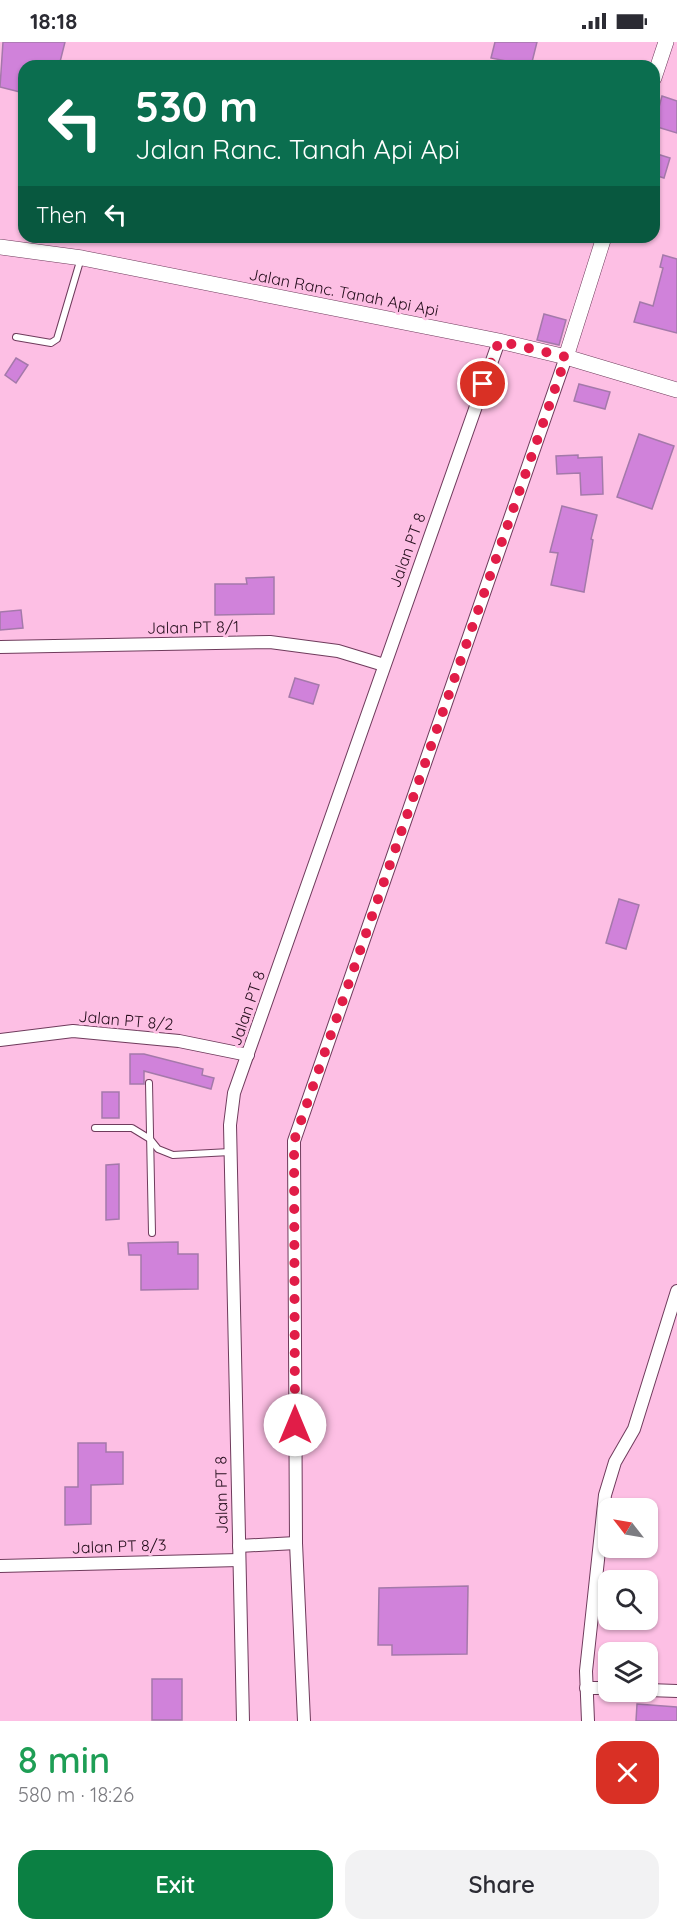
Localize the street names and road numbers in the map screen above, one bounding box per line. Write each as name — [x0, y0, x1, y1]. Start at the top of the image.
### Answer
street label: Jalan Ranc. Tanah Api Api — [248, 264, 440, 320]
street label: Jalan PT 8 — [384, 510, 430, 590]
street label: Jalan PT 8/1 — [147, 616, 239, 638]
street label: Jalan PT 8 — [225, 968, 269, 1048]
street label: Jalan PT 8/2 — [78, 1006, 174, 1034]
street label: Jalan PT 8 — [210, 1456, 232, 1534]
street label: Jalan PT 8/3 — [71, 1534, 167, 1558]

